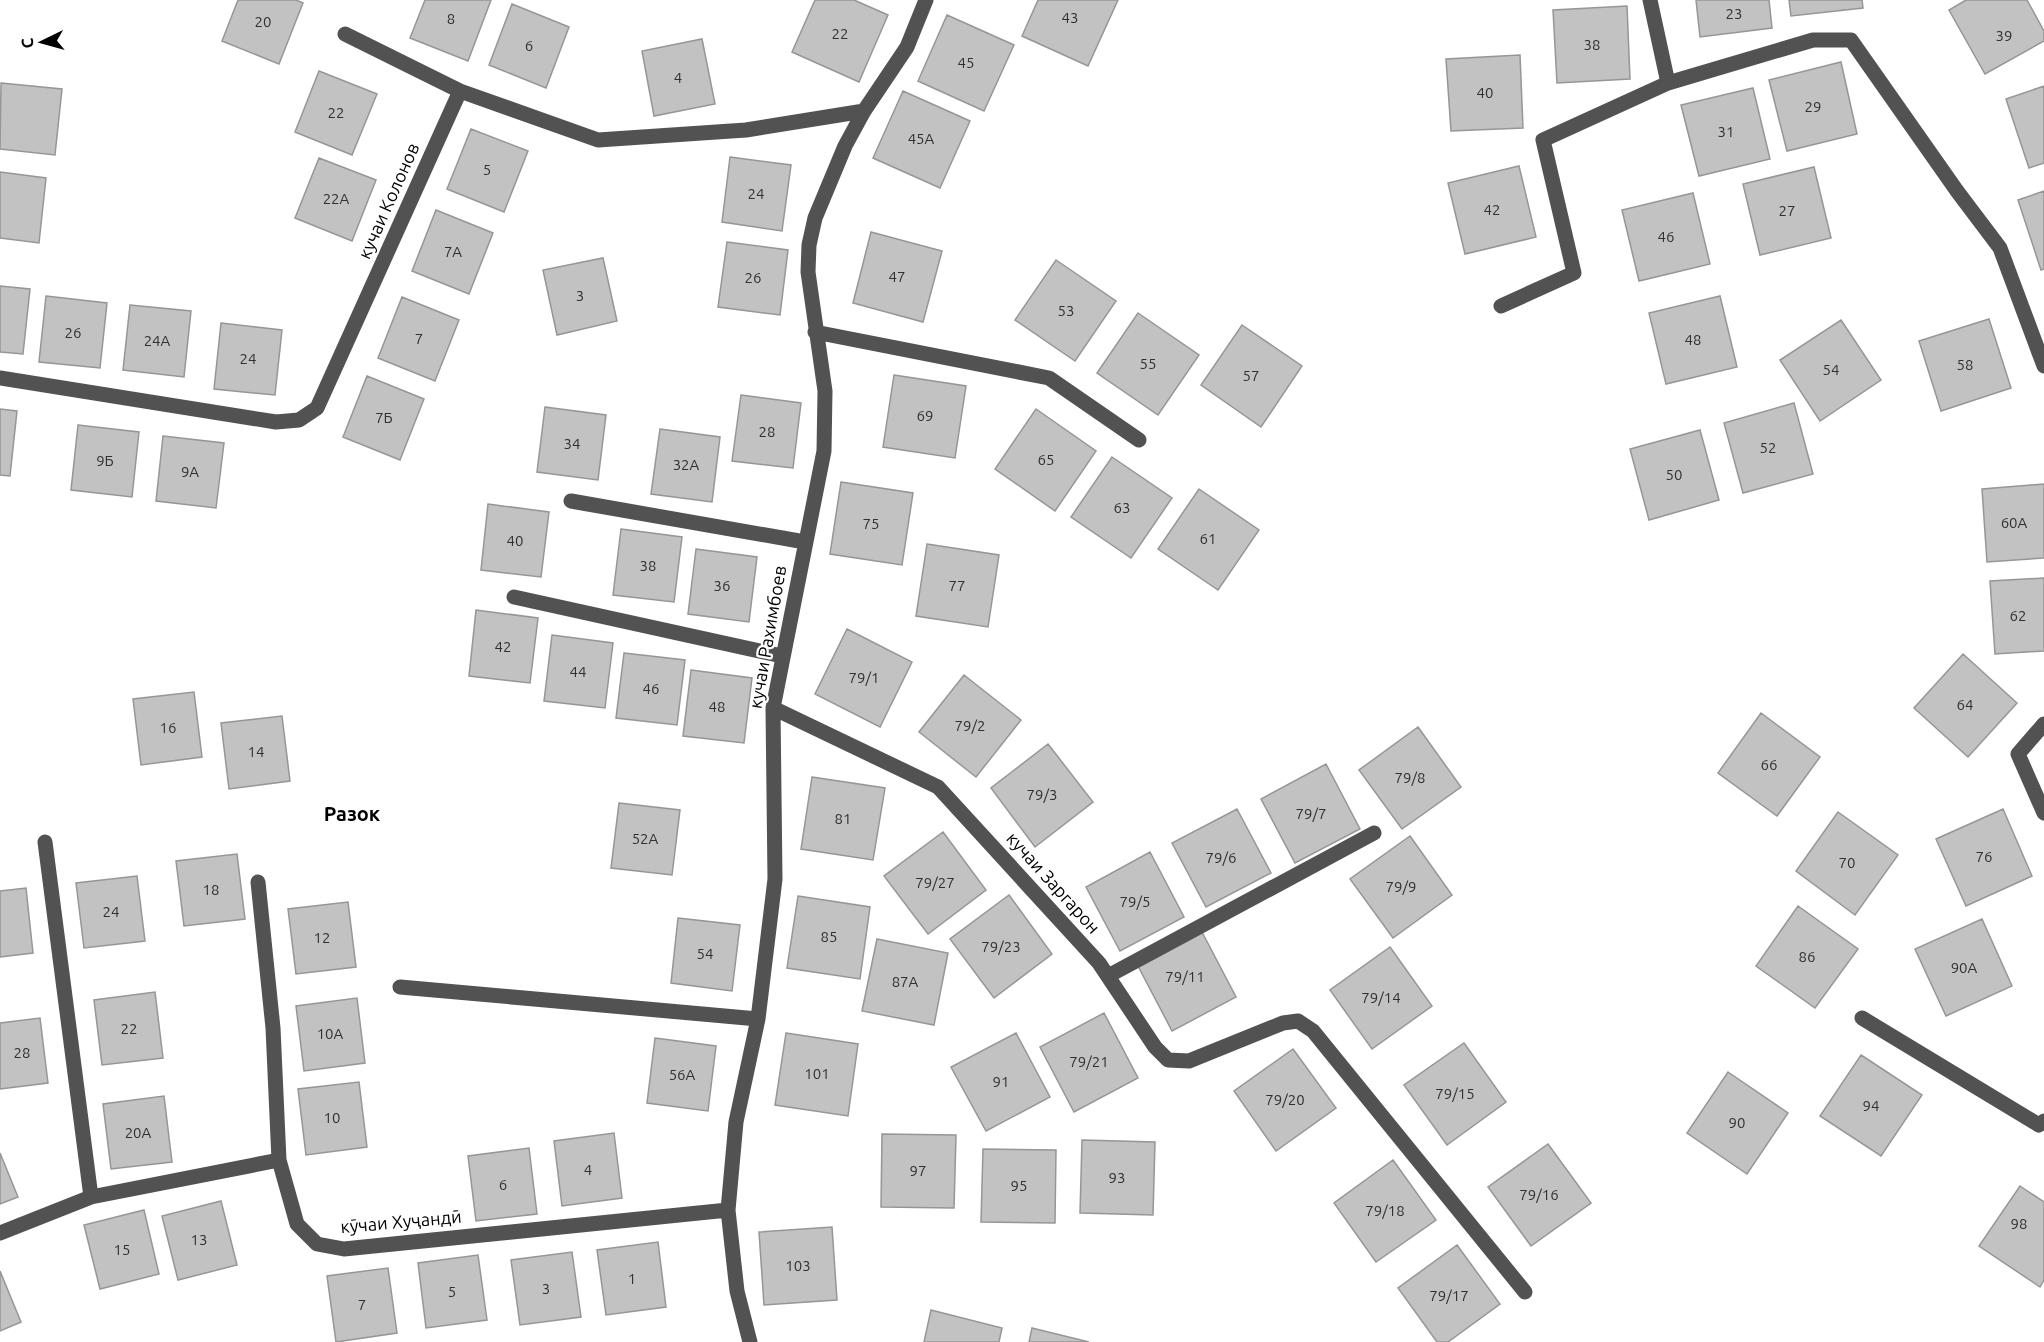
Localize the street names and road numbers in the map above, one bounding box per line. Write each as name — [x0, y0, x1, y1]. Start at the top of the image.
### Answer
street label: кучаи Колонов — [354, 140, 423, 262]
street label: кучаи Рахимбоев — [745, 564, 789, 710]
street label: кучаи Заргарон — [1003, 828, 1104, 937]
street label: кӯчаи Хуҷандӣ — [339, 1206, 462, 1236]

